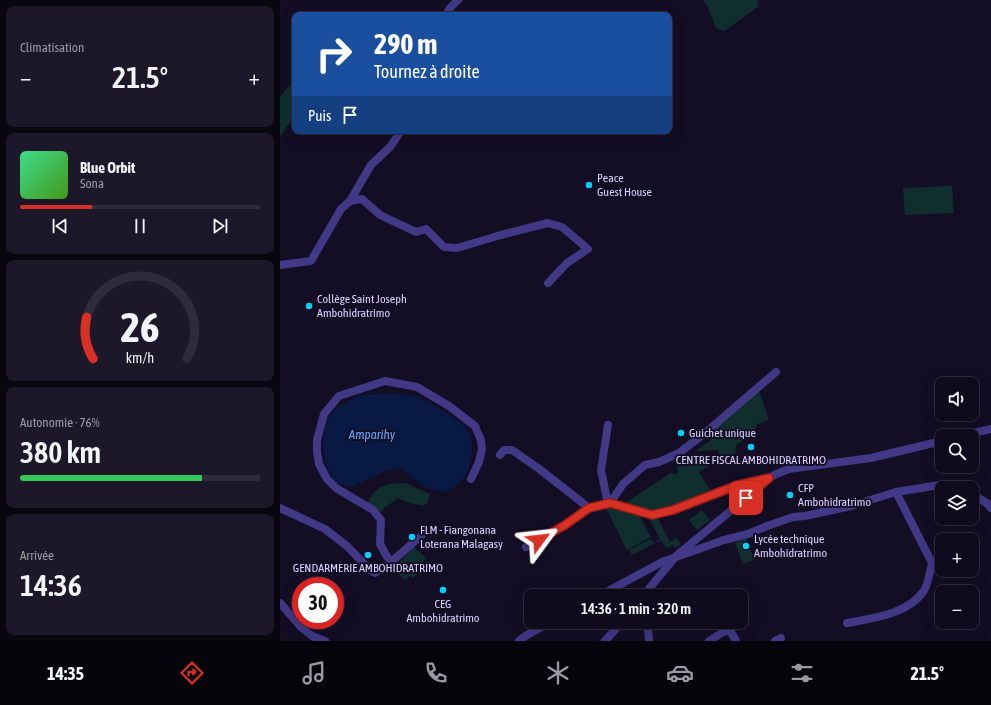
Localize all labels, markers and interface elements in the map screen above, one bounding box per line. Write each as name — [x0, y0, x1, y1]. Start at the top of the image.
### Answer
icon: right — [308, 28, 360, 80]
text: 290 m — [374, 28, 437, 60]
text: Climatisation — [20, 40, 84, 55]
text: 21.5° — [112, 60, 168, 94]
text: Tournez à droite — [374, 61, 480, 82]
text: − — [20, 64, 31, 90]
text: + — [249, 64, 260, 90]
icon: arrive — [339, 104, 361, 126]
text: Puis — [308, 107, 331, 124]
text: Blue Orbit — [80, 159, 135, 176]
place label: Peace Guest House — [597, 171, 652, 199]
text: Sona — [80, 176, 104, 191]
marker: Peace Guest House — [584, 180, 594, 190]
icon: previous — [49, 215, 71, 237]
icon: pause — [129, 215, 151, 237]
icon: next — [209, 215, 231, 237]
place label: Collège Saint Joseph Ambohidratrimo — [317, 292, 407, 320]
marker: Collège Saint Joseph Ambohidratrimo — [304, 301, 314, 311]
text: 26 — [120, 302, 160, 350]
text: km/h — [126, 349, 154, 365]
map controls — [935, 377, 979, 629]
button: sound — [935, 377, 979, 421]
text: Autonomie · 76% — [20, 415, 100, 430]
place label: Guichet unique — [689, 426, 756, 440]
water label: Amparihy — [348, 427, 396, 442]
marker: Guichet unique — [676, 428, 686, 438]
button: search — [935, 429, 979, 473]
text: 380 km — [20, 435, 101, 469]
marker: CENTRE FISCAL AMBOHIDRATRIMO — [746, 442, 756, 452]
place label: CENTRE FISCAL AMBOHIDRATRIMO — [676, 453, 826, 467]
pin — [729, 481, 763, 515]
place label: CFP Ambohidratrimo — [798, 481, 871, 509]
button: layers — [935, 481, 979, 525]
icon: arrive — [735, 487, 757, 509]
marker: CFP Ambohidratrimo — [785, 490, 795, 500]
position arrow — [518, 519, 560, 561]
place label: FLM - Fiangonana Loterana Malagasy — [420, 523, 503, 551]
marker: FLM - Fiangonana Loterana Malagasy — [407, 532, 417, 542]
place label: Lycée technique Ambohidratrimo — [754, 532, 827, 560]
button: + — [935, 533, 979, 577]
marker: Lycée technique Ambohidratrimo — [741, 541, 751, 551]
text: Arrivée — [20, 548, 54, 563]
marker: GENDARMERIE AMBOHIDRATRIMO — [363, 550, 373, 560]
place label: GENDARMERIE AMBOHIDRATRIMO — [293, 561, 443, 575]
text: 14:36 — [20, 568, 82, 602]
speed limit sign: 30 — [292, 577, 344, 629]
marker: CEG Ambohidratrimo — [438, 585, 448, 595]
button: − — [935, 585, 979, 629]
place label: CEG Ambohidratrimo — [406, 597, 480, 625]
text: 14:36 · 1 min · 320 m — [581, 600, 691, 617]
icon: directions — [178, 659, 206, 687]
icon: music — [300, 659, 328, 687]
icon: phone — [422, 659, 450, 687]
icon: climate — [544, 659, 572, 687]
icon: car — [666, 659, 694, 687]
icon: filters — [788, 659, 816, 687]
text: 14:35 — [47, 663, 84, 684]
text: 21.5° — [910, 663, 944, 684]

